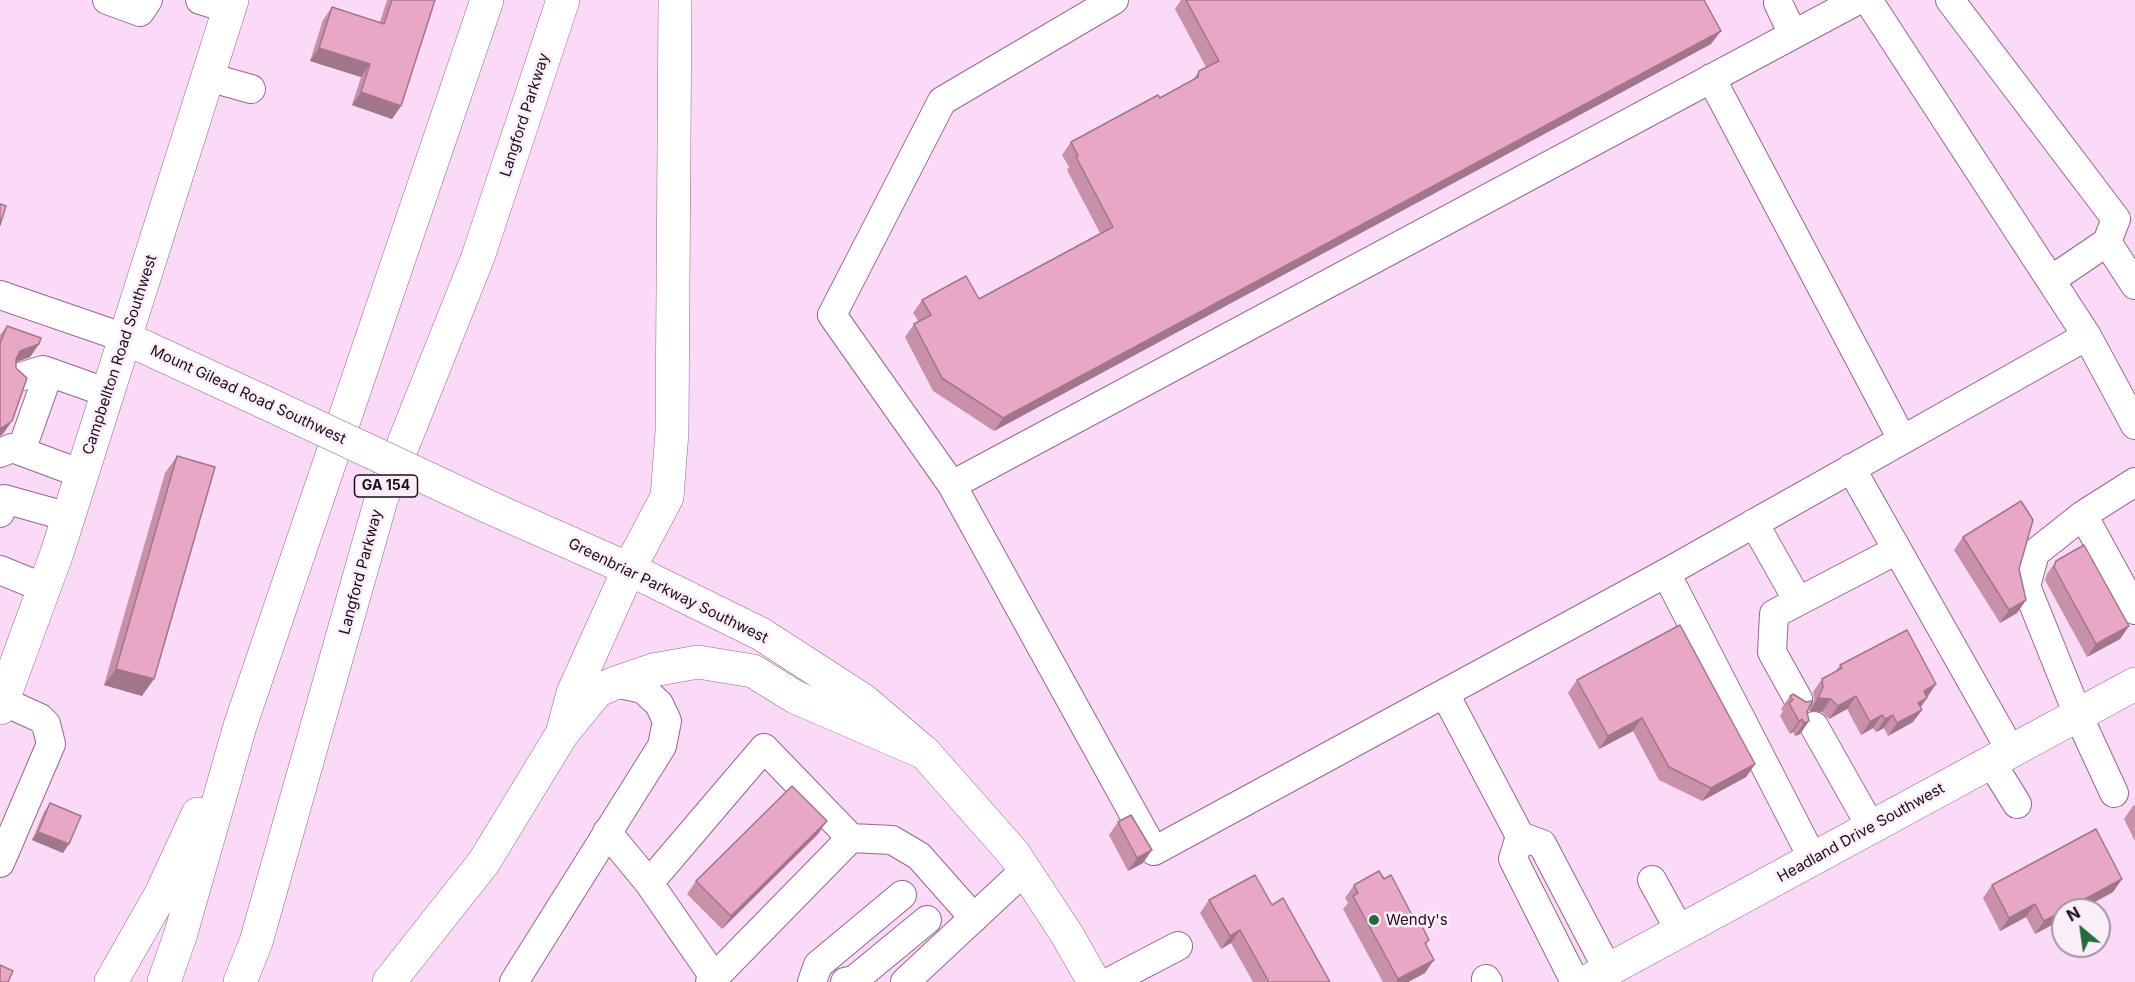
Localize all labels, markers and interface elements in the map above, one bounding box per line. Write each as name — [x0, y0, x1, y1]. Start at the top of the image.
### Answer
street label: Langford Parkway — [497, 51, 553, 179]
street label: Campbellton Road Southwest — [79, 253, 161, 457]
street label: Mount Gilead Road Southwest — [147, 342, 349, 448]
road number: GA 154 — [354, 475, 418, 497]
street label: Langford Parkway — [336, 507, 386, 637]
street label: Greenbriar Parkway Southwest — [565, 535, 771, 647]
street label: Headland Drive Southwest — [1774, 779, 1948, 887]
north arrow — [2051, 898, 2111, 958]
text: N — [2063, 902, 2083, 926]
place label: Wendy's — [1386, 911, 1448, 929]
marker: Wendy's — [1367, 913, 1381, 927]

